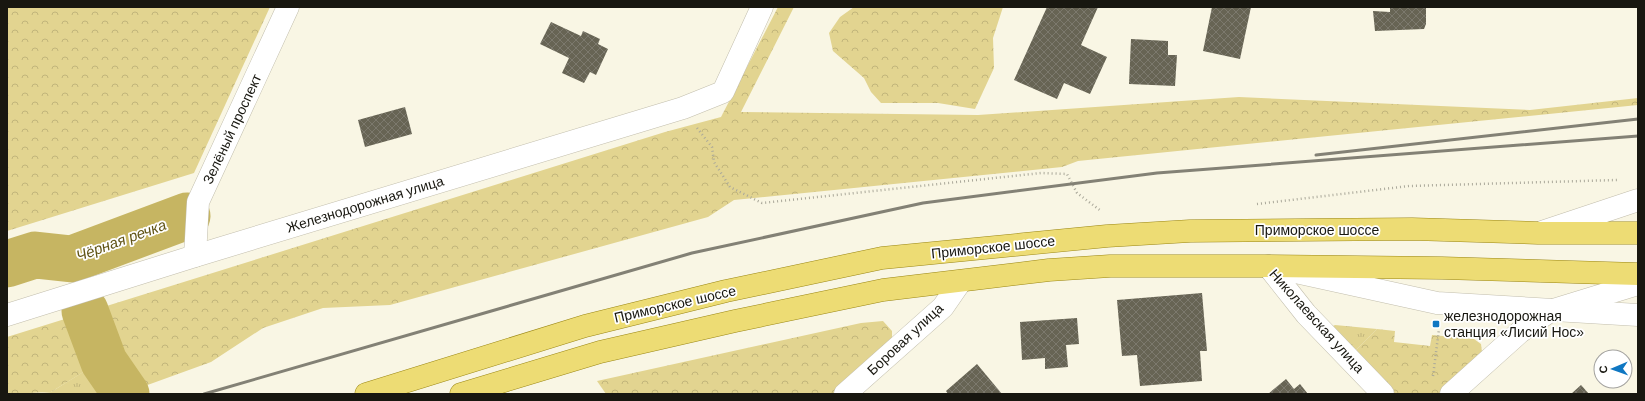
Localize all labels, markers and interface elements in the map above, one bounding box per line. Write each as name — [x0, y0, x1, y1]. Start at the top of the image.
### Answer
street label: Зелёный проспект — [200, 71, 265, 187]
street label: Железнодорожная улица — [284, 172, 446, 236]
water label: Чёрная речка — [74, 216, 168, 264]
street label: Приморское шоссе — [1255, 222, 1379, 238]
street label: Приморское шоссе — [930, 233, 1056, 261]
street label: Николаевская улица — [1266, 266, 1368, 376]
street label: Приморское шоссе — [613, 282, 738, 326]
street label: Боровая улица — [864, 300, 946, 378]
place label: железнодорожная станция «Лисий Нос» — [1444, 308, 1584, 340]
marker: железнодорожная станция «Лисий Нос» — [1431, 319, 1441, 329]
north arrow — [1593, 349, 1633, 389]
text: С — [1597, 365, 1609, 374]

